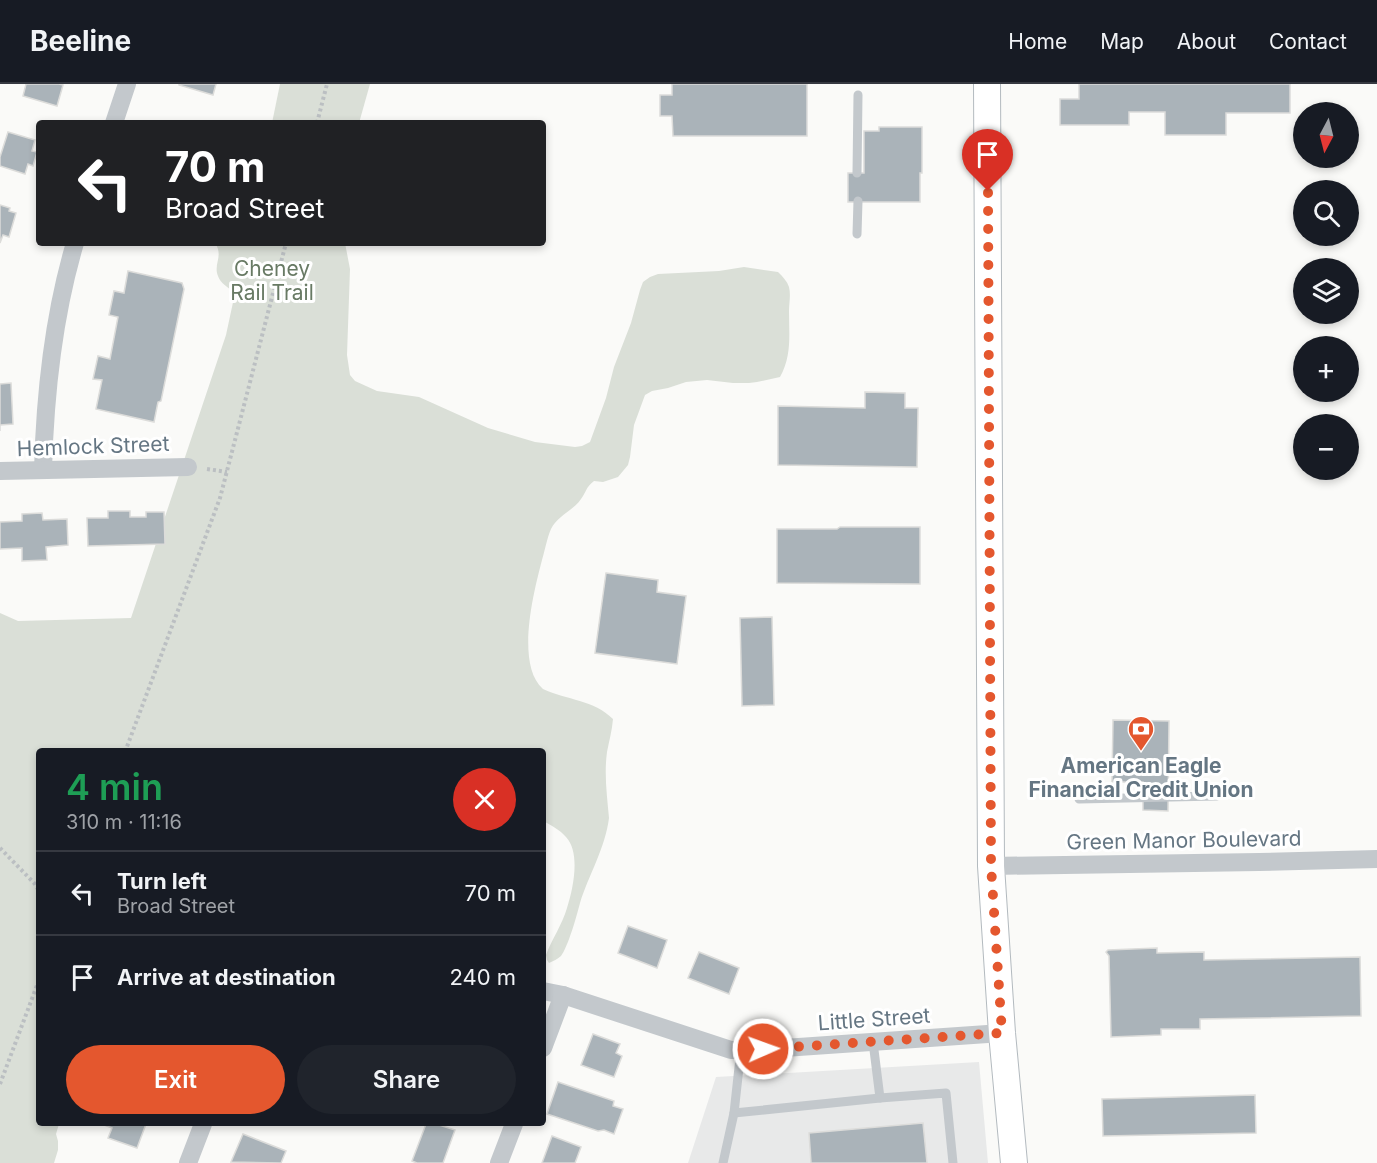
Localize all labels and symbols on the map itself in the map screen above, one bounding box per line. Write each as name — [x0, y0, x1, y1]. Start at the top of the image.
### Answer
north arrow — [1293, 102, 1359, 168]
pin — [962, 129, 1013, 191]
park label: Cheney Rail Trail — [230, 256, 314, 305]
street label: Hemlock Street — [16, 431, 170, 461]
bank icon: American Eagle Financial Credit Union — [1126, 714, 1156, 752]
place label: American Eagle Financial Credit Union — [1028, 753, 1254, 802]
street label: Green Manor Boulevard — [1066, 825, 1302, 855]
street label: Little Street — [817, 1003, 931, 1035]
position arrow — [731, 1017, 795, 1081]

